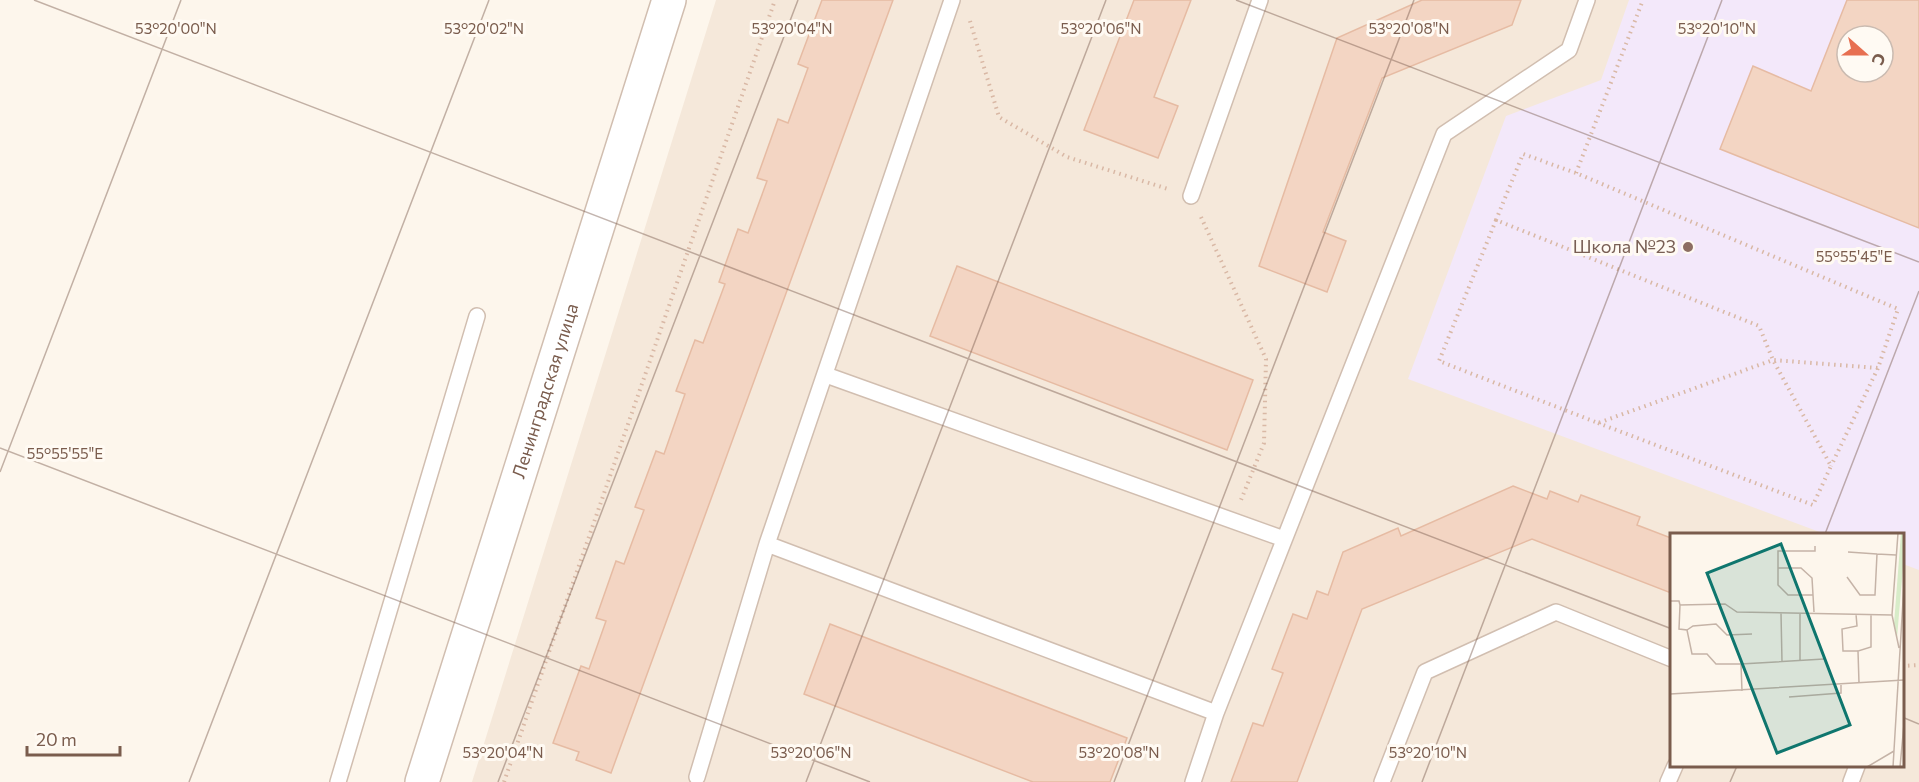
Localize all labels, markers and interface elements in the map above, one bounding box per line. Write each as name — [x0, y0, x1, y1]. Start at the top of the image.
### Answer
text: 53°20'00"N — [135, 19, 217, 37]
text: 53°20'02"N — [444, 19, 524, 37]
text: 53°20'04"N — [752, 19, 832, 37]
text: 53°20'06"N — [1060, 19, 1142, 37]
text: 53°20'08"N — [1368, 19, 1450, 37]
text: 53°20'10"N — [1678, 19, 1756, 37]
north arrow — [1835, 24, 1895, 84]
text: С — [1869, 51, 1890, 68]
place label: Школа №23 — [1573, 235, 1676, 257]
marker: Школа №23 — [1681, 240, 1695, 254]
text: 55°55'45"E — [1816, 247, 1892, 265]
street label: Ленинградская улица — [507, 301, 582, 481]
text: 55°55'55"E — [27, 444, 103, 462]
inset map — [1670, 533, 1904, 767]
scale bar — [27, 719, 120, 757]
text: 20 m — [36, 728, 77, 750]
text: 53°20'04"N — [463, 743, 543, 761]
text: 53°20'06"N — [770, 743, 852, 761]
text: 53°20'08"N — [1078, 743, 1160, 761]
text: 53°20'10"N — [1389, 743, 1467, 761]

